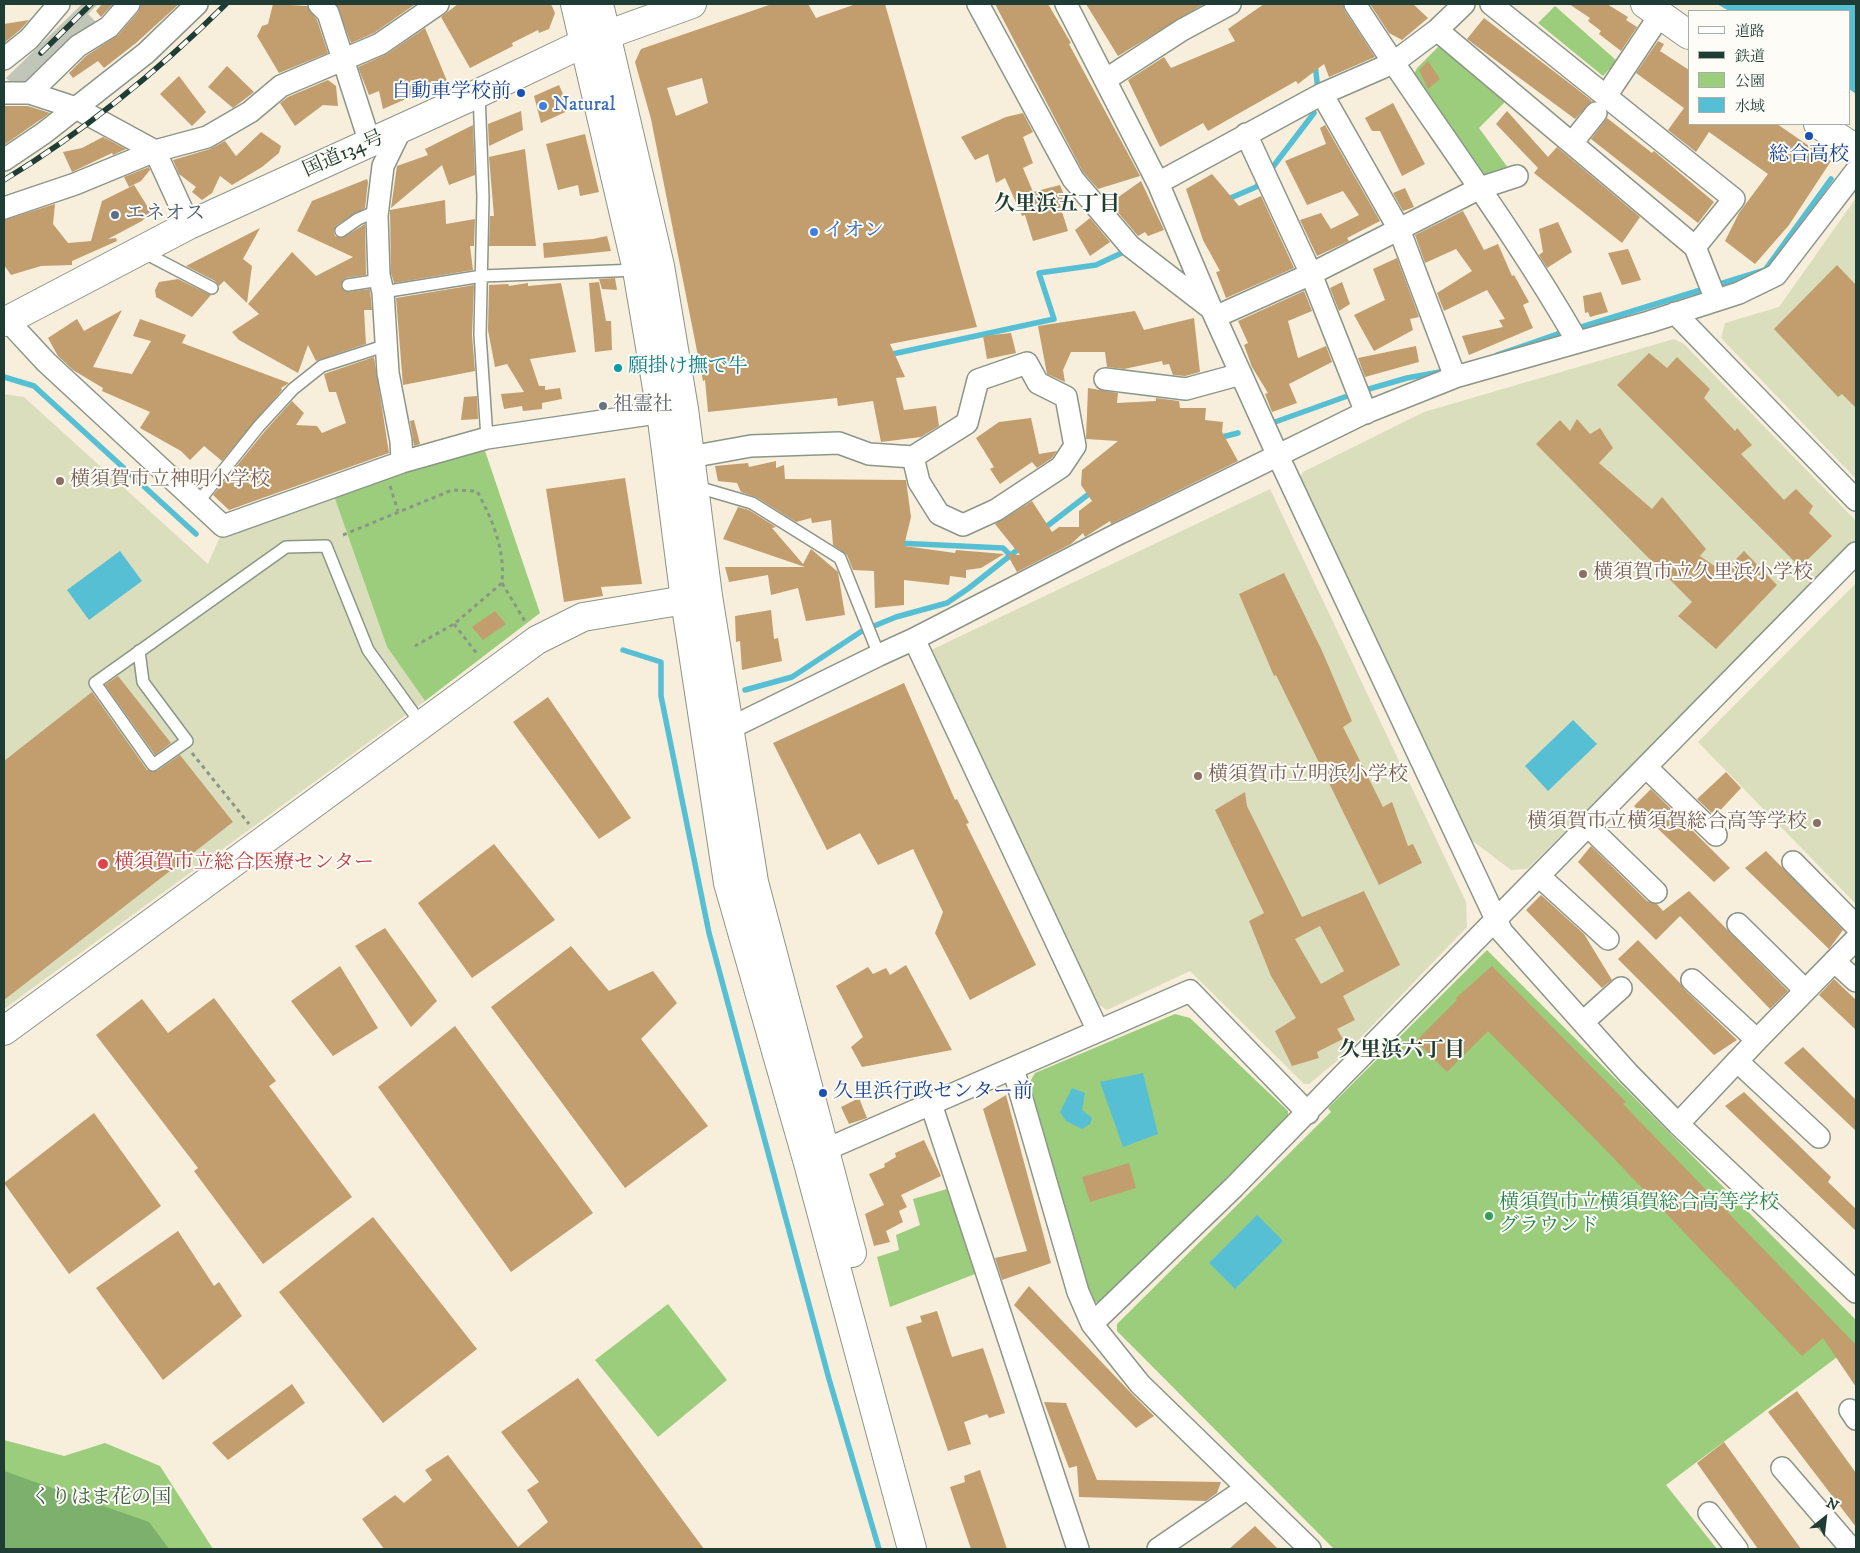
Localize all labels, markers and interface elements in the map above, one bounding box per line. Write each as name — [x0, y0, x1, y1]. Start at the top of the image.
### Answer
legend — [1688, 10, 1850, 125]
text: 道路 — [1735, 22, 1765, 41]
text: 鉄道 — [1735, 47, 1765, 66]
text: 公園 — [1735, 72, 1765, 91]
place label: 自動車学校前 — [391, 81, 511, 105]
marker: 自動車学校前 — [515, 87, 527, 99]
place label: Natural — [553, 94, 615, 118]
text: 水域 — [1735, 97, 1765, 116]
marker: Natural — [537, 100, 549, 112]
street label: 国道134号 — [300, 126, 388, 184]
marker: 総合高校 — [1803, 130, 1815, 142]
place label: 総合高校 — [1769, 144, 1849, 168]
district label: 久里浜五丁目 — [994, 193, 1120, 219]
place label: エネオス — [125, 203, 205, 227]
marker: エネオス — [109, 209, 121, 221]
place label: イオン — [824, 220, 884, 244]
marker: イオン — [808, 226, 820, 238]
place label: 願掛け撫で牛 — [628, 356, 748, 380]
marker: 願掛け撫で牛 — [612, 362, 624, 374]
place label: 祖霊社 — [613, 394, 673, 418]
marker: 祖霊社 — [597, 400, 609, 412]
place label: 横須賀市立神明小学校 — [70, 469, 270, 493]
marker: 横須賀市立神明小学校 — [54, 475, 66, 487]
place label: 横須賀市立久里浜小学校 — [1593, 562, 1813, 586]
marker: 横須賀市立久里浜小学校 — [1577, 568, 1589, 580]
place label: 横須賀市立明浜小学校 — [1208, 764, 1408, 788]
marker: 横須賀市立明浜小学校 — [1192, 770, 1204, 782]
place label: 横須賀市立横須賀総合高等学校 — [1527, 811, 1807, 835]
marker: 横須賀市立横須賀総合高等学校 — [1811, 817, 1823, 829]
place label: 横須賀市立総合医療センター — [114, 852, 374, 876]
marker: 横須賀市立総合医療センター — [96, 857, 110, 871]
district label: 久里浜六丁目 — [1339, 1039, 1465, 1065]
place label: 久里浜行政センター前 — [833, 1081, 1033, 1105]
marker: 久里浜行政センター前 — [817, 1087, 829, 1099]
place label: 横須賀市立横須賀総合高等学校 グラウンド — [1499, 1192, 1779, 1239]
marker: 横須賀市立横須賀総合高等学校 グラウンド — [1483, 1210, 1495, 1222]
park label: くりはま花の国 — [31, 1487, 171, 1511]
north arrow — [1800, 1493, 1850, 1543]
text: N — [1823, 1494, 1842, 1516]

